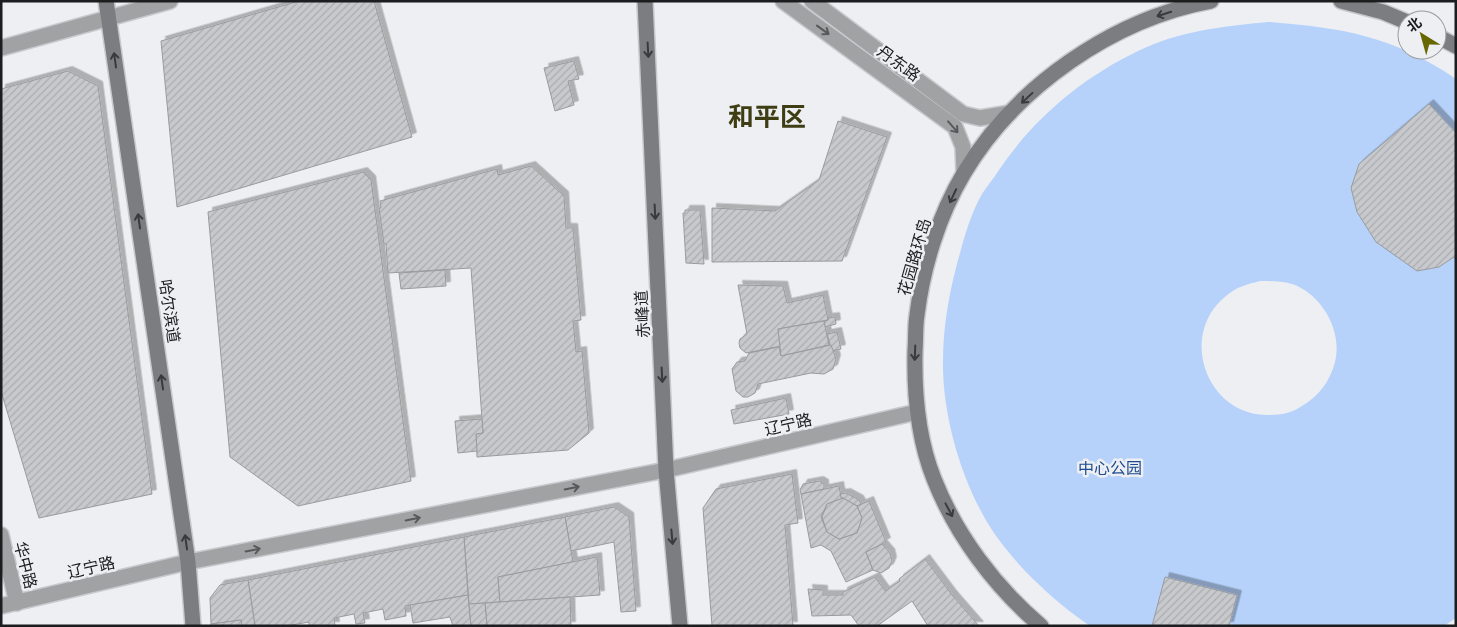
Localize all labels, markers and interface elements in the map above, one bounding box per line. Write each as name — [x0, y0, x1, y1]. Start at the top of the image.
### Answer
one-way arrow — [1156, 9, 1172, 19]
north arrow — [1397, 10, 1447, 60]
text: 北 — [1403, 13, 1425, 35]
one-way arrow — [816, 25, 830, 35]
street label: 丹东路 — [874, 41, 924, 85]
one-way arrow — [643, 42, 652, 58]
one-way arrow — [110, 52, 120, 68]
one-way arrow — [1020, 92, 1033, 104]
district label: 和平区 — [728, 101, 806, 132]
one-way arrow — [947, 120, 959, 133]
one-way arrow — [947, 188, 957, 203]
one-way arrow — [650, 204, 659, 220]
one-way arrow — [133, 213, 143, 229]
street label: 花园路环岛 — [893, 216, 935, 298]
street label: 哈尔滨道 — [156, 278, 184, 344]
street label: 赤峰道 — [631, 290, 653, 338]
one-way arrow — [910, 344, 920, 361]
one-way arrow — [657, 366, 667, 382]
one-way arrow — [157, 374, 167, 390]
street label: 辽宁路 — [762, 409, 814, 439]
park label: 中心公园 — [1078, 458, 1142, 478]
one-way arrow — [564, 483, 580, 492]
one-way arrow — [945, 502, 954, 517]
one-way arrow — [404, 513, 420, 523]
one-way arrow — [667, 529, 677, 545]
one-way arrow — [180, 535, 190, 551]
street label: 华中路 — [10, 539, 42, 591]
one-way arrow — [245, 544, 261, 554]
street label: 辽宁路 — [65, 552, 117, 582]

